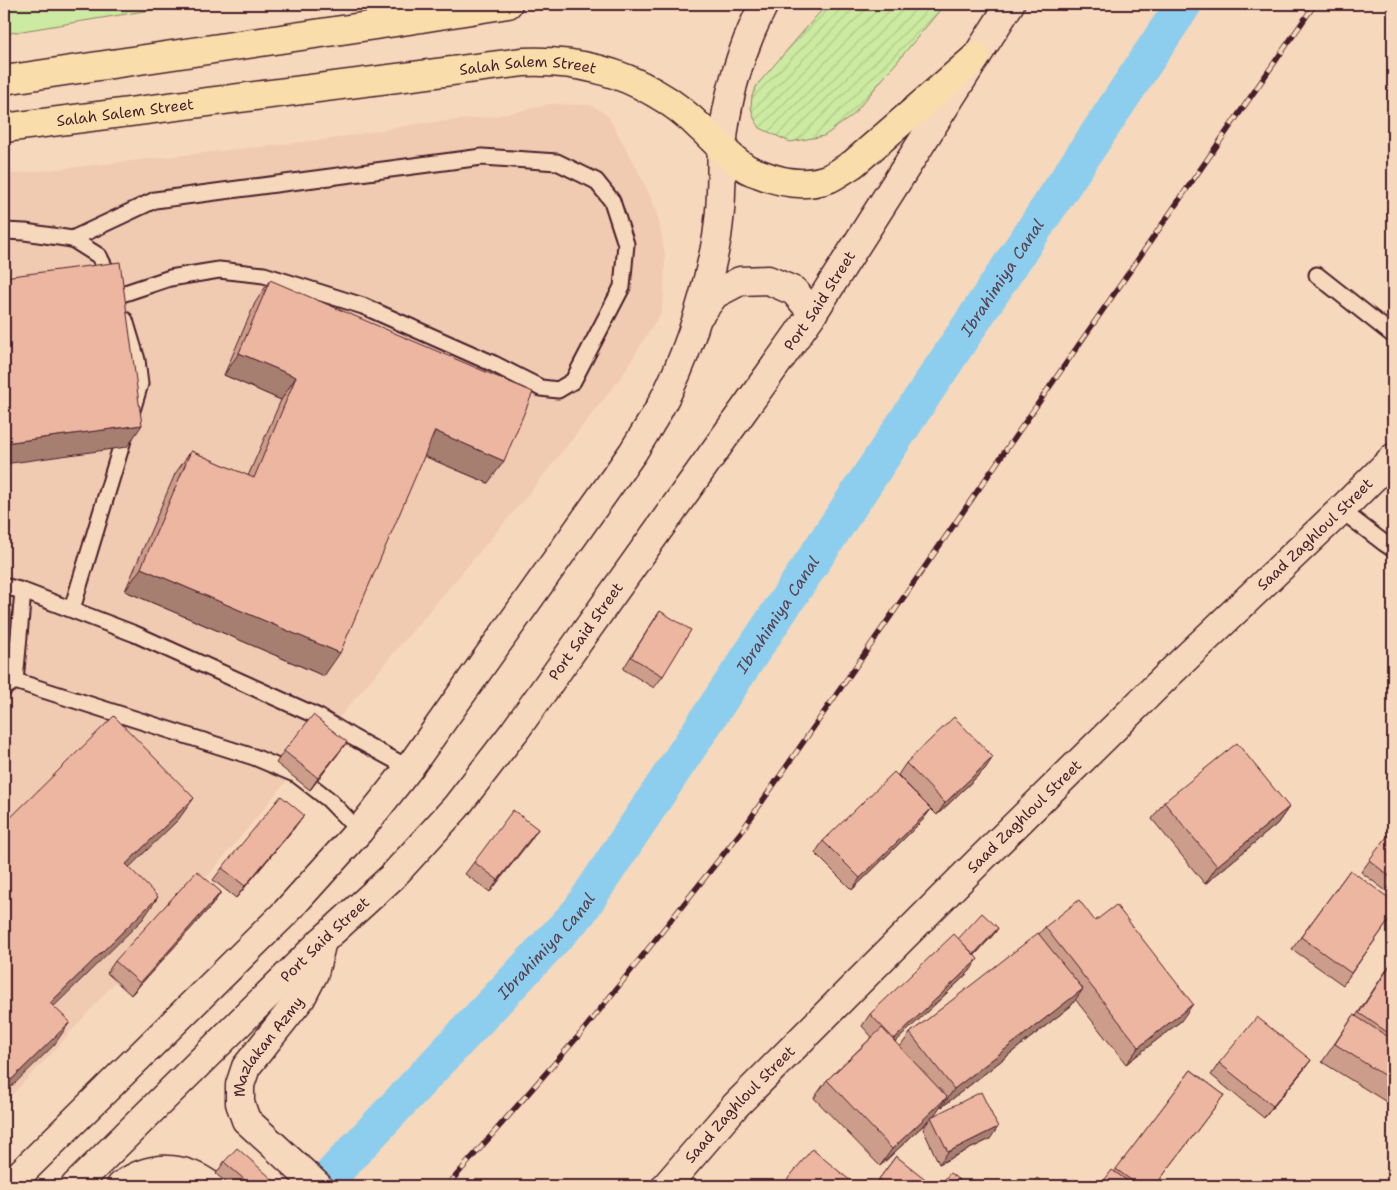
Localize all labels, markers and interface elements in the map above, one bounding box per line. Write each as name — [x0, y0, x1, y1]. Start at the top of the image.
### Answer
street label: Salah Salem Street — [458, 52, 599, 80]
street label: Salah Salem Street — [55, 94, 195, 131]
water label: Ibrahimiya Canal — [955, 215, 1048, 341]
street label: Port Said Street — [779, 247, 860, 355]
street label: Saad Zaghloul Street — [1253, 474, 1377, 595]
water label: Ibrahimiya Canal — [730, 552, 824, 678]
street label: Port Said Street — [544, 578, 628, 684]
street label: Saad Zaghloul Street — [963, 755, 1086, 877]
water label: Ibrahimiya Canal — [491, 889, 599, 1004]
street label: Port Said Street — [276, 892, 374, 987]
street label: Mazlakan Azmy — [230, 992, 308, 1097]
street label: Saad Zaghloul Street — [680, 1041, 799, 1167]

